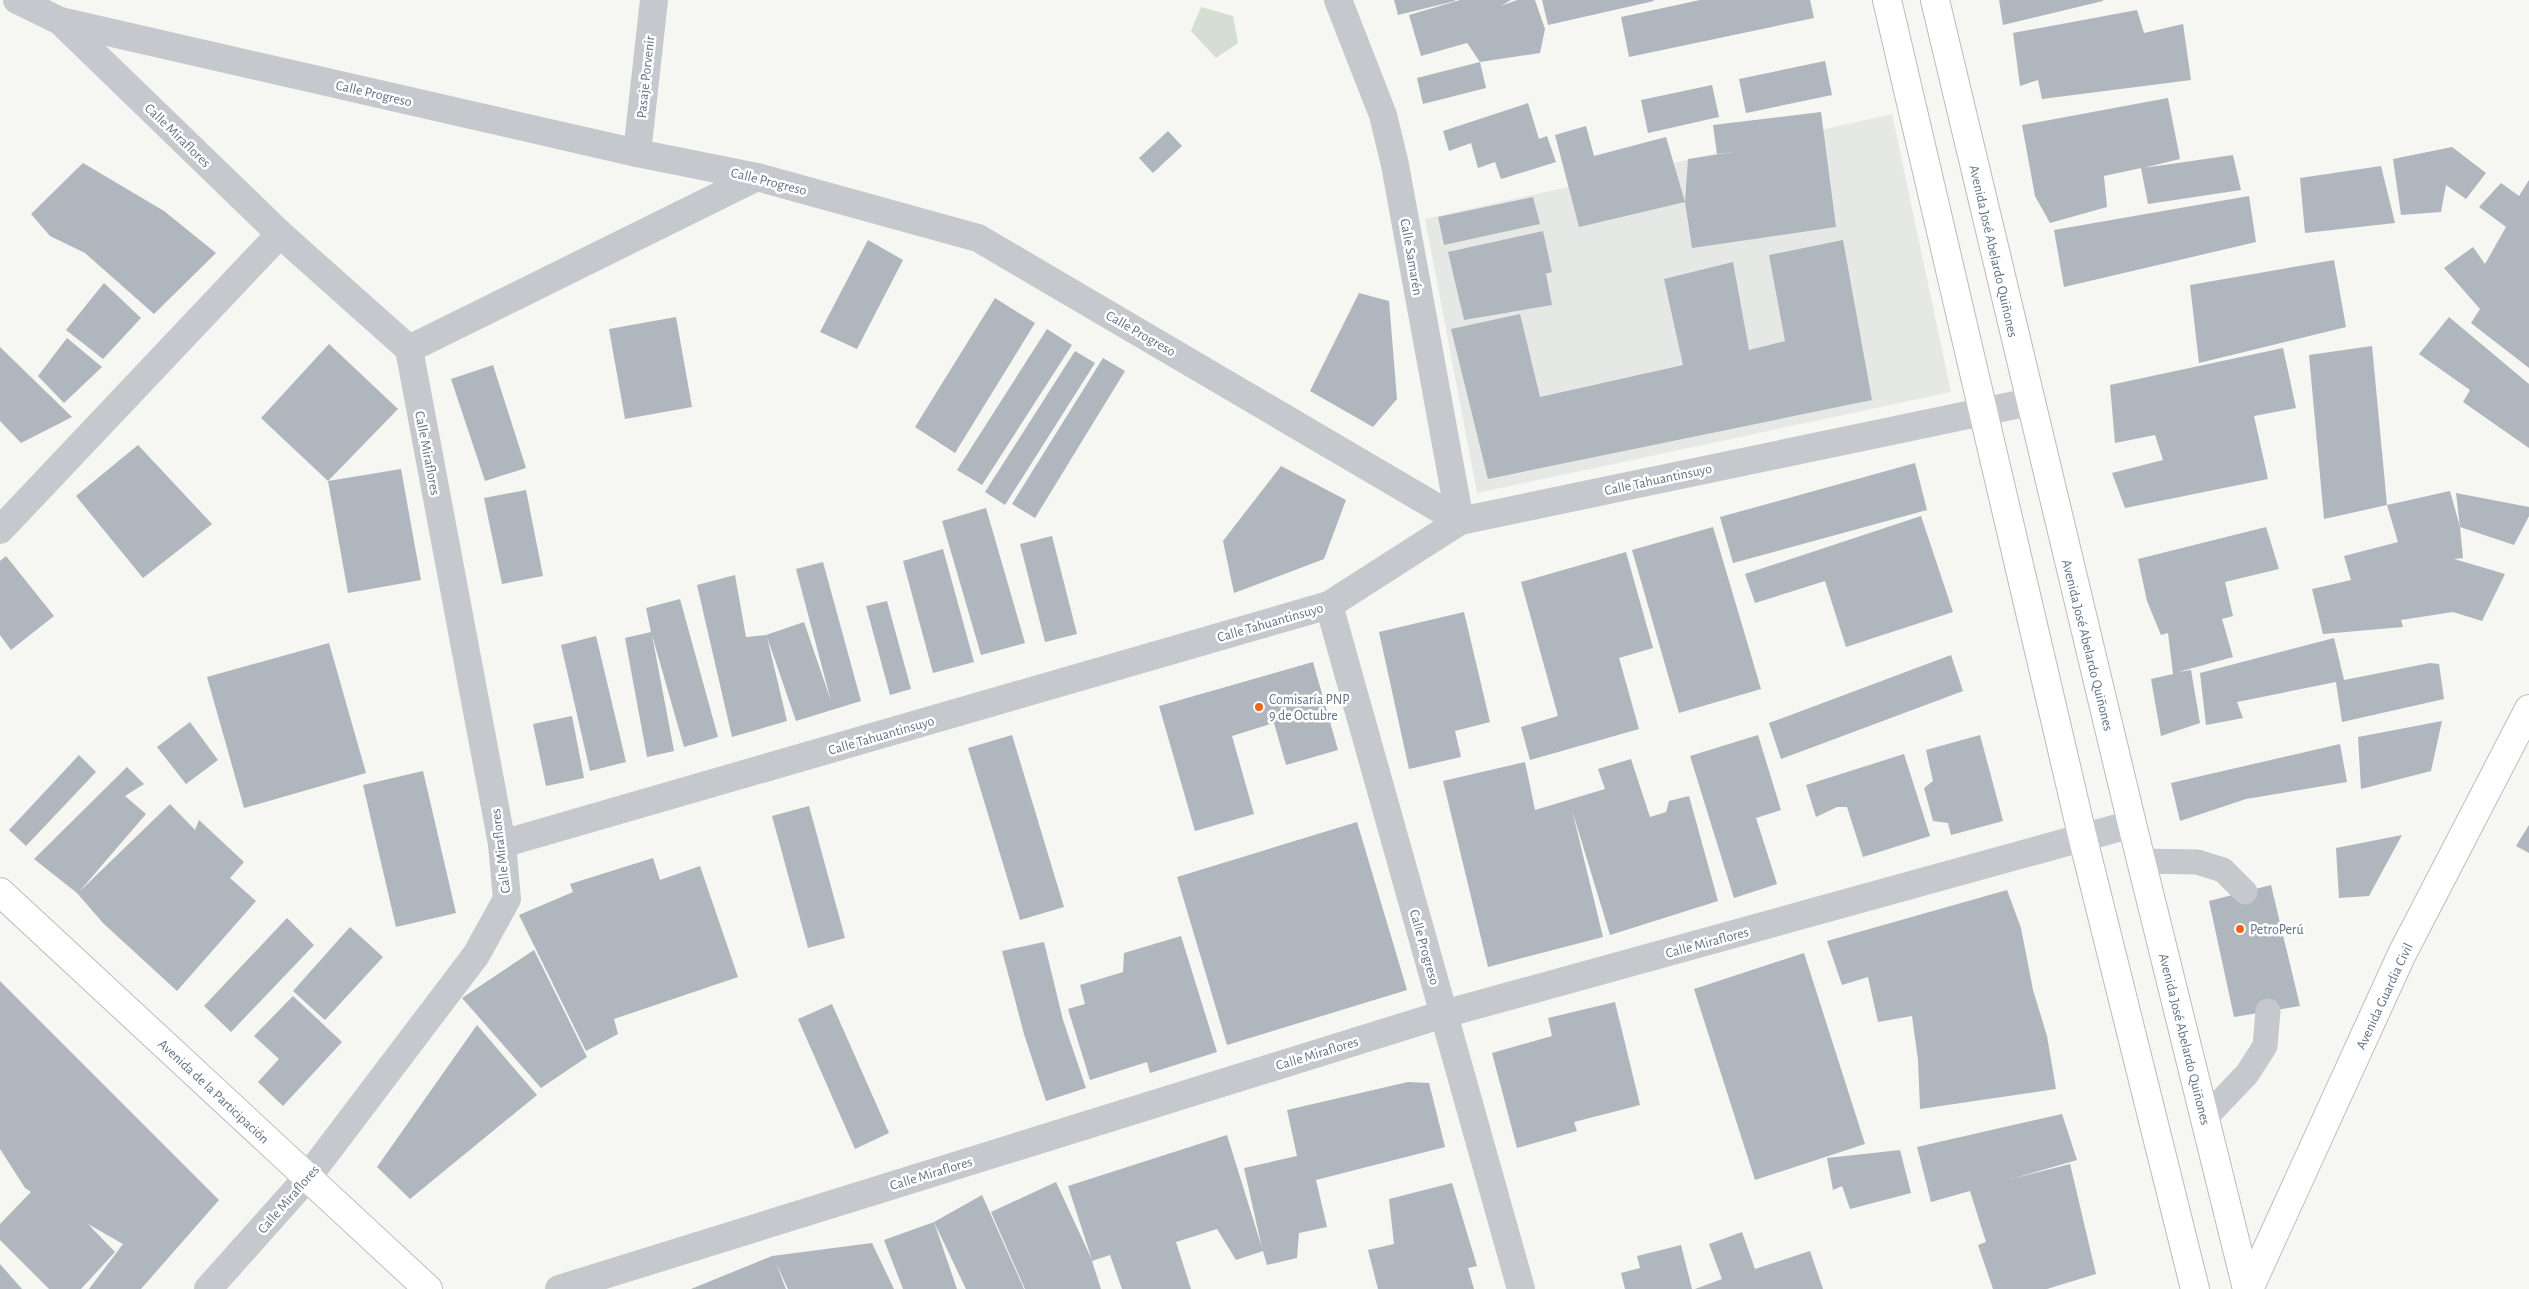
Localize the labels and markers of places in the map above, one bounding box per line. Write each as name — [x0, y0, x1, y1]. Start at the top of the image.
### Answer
place label: Comisaría PNP 9 de Octubre — [1269, 693, 1350, 723]
marker: Comisaría PNP 9 de Octubre — [1253, 701, 1265, 713]
marker: PetroPerú — [2234, 923, 2246, 935]
place label: PetroPerú — [2250, 923, 2304, 937]

